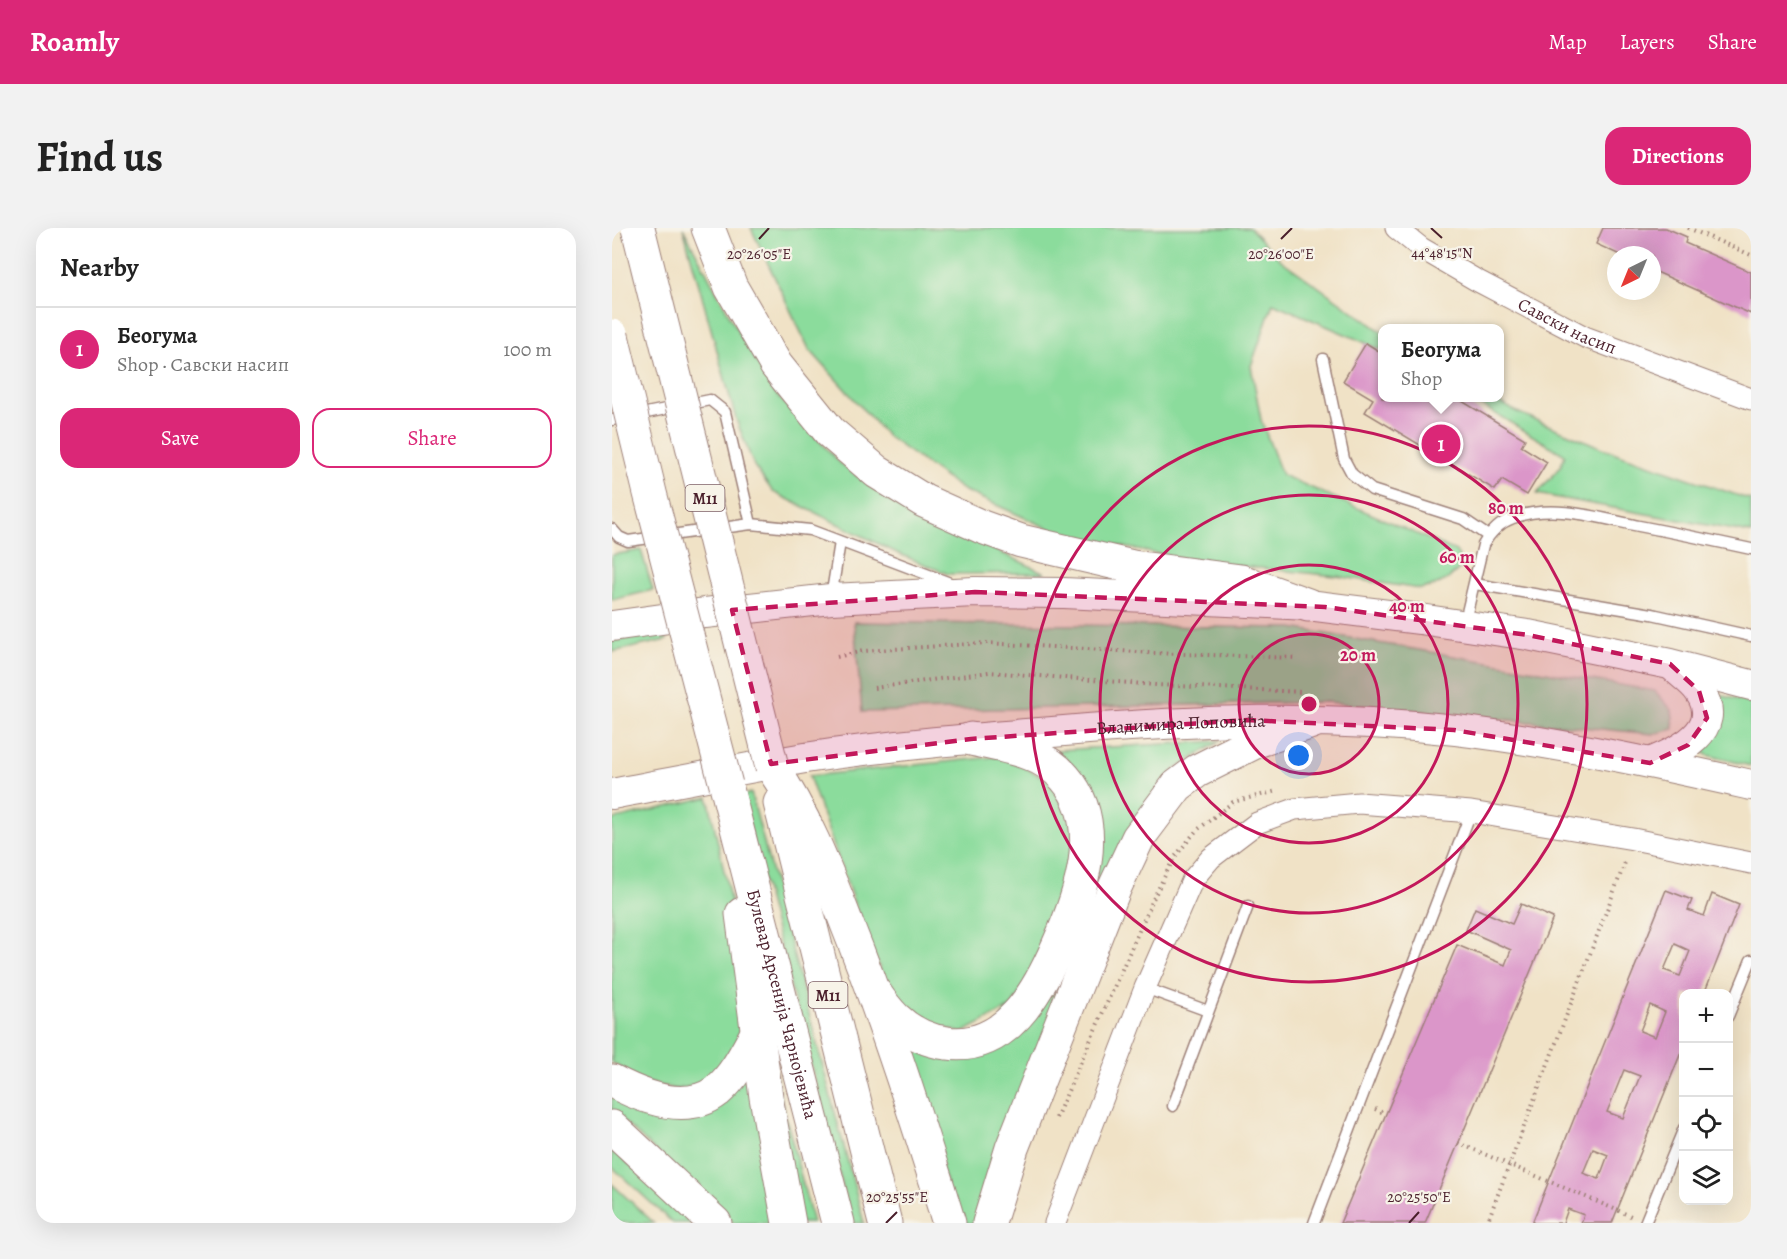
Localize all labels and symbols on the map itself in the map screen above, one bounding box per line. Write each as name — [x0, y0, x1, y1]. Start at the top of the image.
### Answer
text: 44°48'15"N — [1411, 243, 1473, 263]
text: 20°26'05"E — [727, 244, 791, 264]
text: 20°26'00"E — [1248, 244, 1314, 264]
north arrow — [1607, 246, 1661, 300]
street label: Савски насип — [1514, 292, 1620, 360]
pin: 1 — [1422, 422, 1460, 466]
road number: M11 — [686, 485, 724, 511]
text: 80 m — [1488, 496, 1524, 520]
text: 60 m — [1439, 545, 1475, 569]
text: 40 m — [1389, 594, 1425, 618]
text: 20 m — [1340, 643, 1376, 667]
centre of rings — [1299, 694, 1319, 714]
street label: Владимира Поповића — [1096, 709, 1266, 740]
your location — [1284, 741, 1313, 770]
street label: Булевар Арсенија Чарнојевића — [741, 886, 823, 1122]
road number: M11 — [808, 982, 848, 1008]
text: 20°25'55"E — [866, 1187, 928, 1207]
text: 20°25'50"E — [1387, 1187, 1451, 1207]

